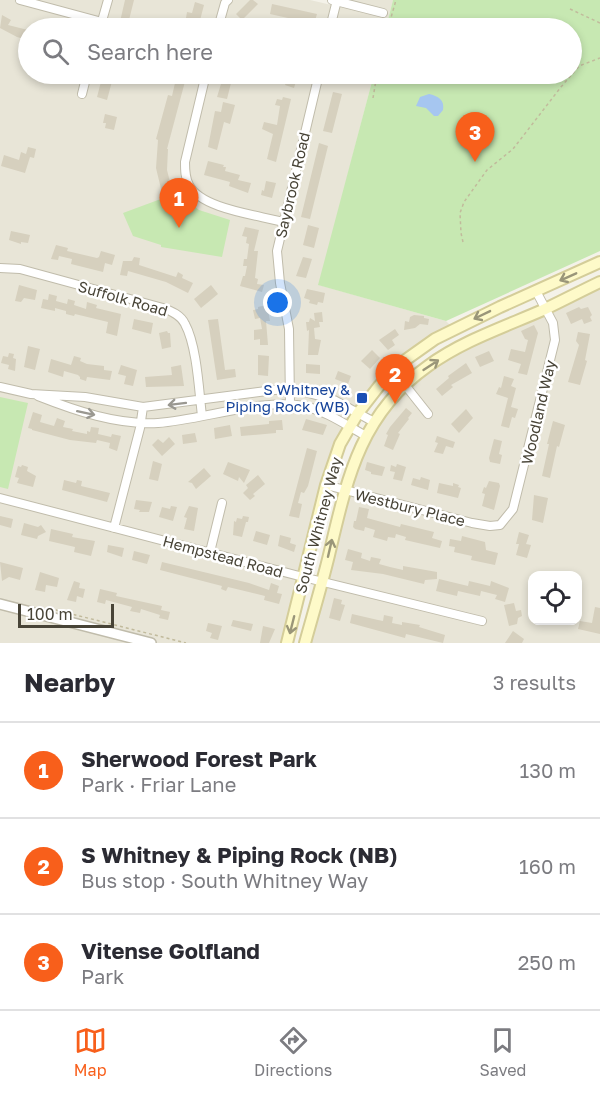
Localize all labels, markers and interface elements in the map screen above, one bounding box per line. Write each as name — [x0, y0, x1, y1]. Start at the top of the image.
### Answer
search box — [18, 18, 582, 84]
icon: search — [39, 35, 72, 68]
text: Search here — [87, 38, 213, 65]
pin: 3 — [456, 112, 494, 162]
street label: Saybrook Road — [271, 130, 313, 240]
pin: 1 — [160, 178, 198, 228]
one-way arrow — [559, 271, 577, 283]
street label: Suffolk Road — [76, 277, 170, 319]
your location — [263, 288, 292, 317]
one-way arrow — [474, 310, 492, 322]
pin: 2 — [376, 354, 414, 404]
street label: Woodland Way — [517, 357, 559, 466]
one-way arrow — [423, 358, 440, 371]
place label: S Whitney & Piping Rock (WB) — [225, 380, 350, 415]
marker: S Whitney & Piping Rock (WB) — [355, 391, 369, 405]
one-way arrow — [168, 399, 188, 410]
one-way arrow — [77, 408, 96, 420]
street label: South Whitney Way — [291, 454, 345, 595]
street label: Westbury Place — [353, 485, 467, 529]
street label: Hempstead Road — [161, 531, 285, 581]
one-way arrow — [325, 539, 337, 558]
map controls — [528, 571, 582, 625]
button: locate — [528, 571, 582, 625]
scale bar — [18, 601, 114, 628]
text: 100 m — [27, 604, 73, 624]
one-way arrow — [285, 615, 297, 634]
text: Nearby — [24, 667, 115, 698]
text: 3 results — [493, 670, 576, 694]
text: Sherwood Forest Park — [81, 745, 317, 772]
text: 1 — [38, 758, 49, 782]
text: 130 m — [520, 758, 576, 782]
text: Park · Friar Lane — [81, 772, 236, 796]
text: S Whitney & Piping Rock (NB) — [81, 841, 398, 868]
text: 2 — [37, 854, 50, 878]
text: 160 m — [519, 854, 576, 878]
text: Bus stop · South Whitney Way — [81, 868, 368, 892]
text: Vitense Golfland — [81, 937, 260, 964]
text: 3 — [37, 950, 50, 974]
text: 250 m — [518, 950, 576, 974]
text: Park — [81, 964, 124, 988]
tab: Map — [74, 1024, 107, 1080]
tab: Directions — [254, 1024, 332, 1080]
tab: Saved — [480, 1024, 526, 1080]

